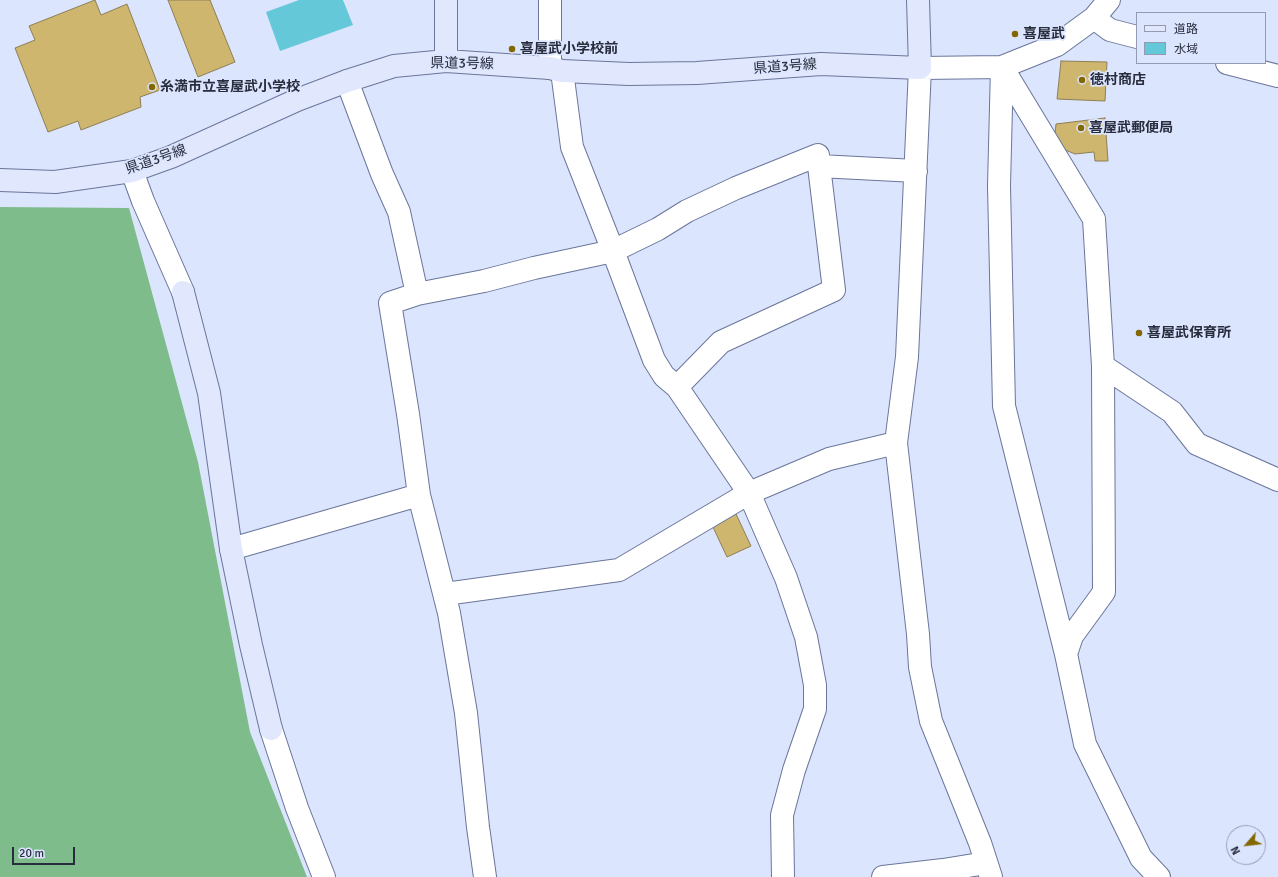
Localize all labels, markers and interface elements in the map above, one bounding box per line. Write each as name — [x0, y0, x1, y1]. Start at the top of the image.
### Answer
legend — [1136, 12, 1266, 64]
text: 道路 — [1174, 22, 1198, 37]
place label: 喜屋武 — [1023, 26, 1065, 42]
marker: 喜屋武 — [1010, 29, 1020, 39]
place label: 喜屋武小学校前 — [520, 41, 618, 57]
text: 水域 — [1174, 42, 1198, 57]
marker: 喜屋武小学校前 — [507, 44, 517, 54]
street label: 県道3号線 — [430, 55, 494, 73]
street label: 県道3号線 — [753, 56, 817, 78]
place label: 徳村商店 — [1090, 72, 1146, 88]
marker: 徳村商店 — [1077, 75, 1087, 85]
place label: 糸満市立喜屋武小学校 — [160, 79, 300, 95]
marker: 糸満市立喜屋武小学校 — [147, 82, 157, 92]
place label: 喜屋武郵便局 — [1089, 120, 1173, 136]
marker: 喜屋武郵便局 — [1076, 123, 1086, 133]
street label: 県道3号線 — [123, 142, 189, 178]
place label: 喜屋武保育所 — [1147, 325, 1231, 341]
marker: 喜屋武保育所 — [1134, 328, 1144, 338]
north arrow — [1226, 825, 1266, 865]
scale bar — [14, 839, 77, 865]
text: N — [1228, 844, 1243, 857]
text: 20 m — [19, 846, 44, 861]

